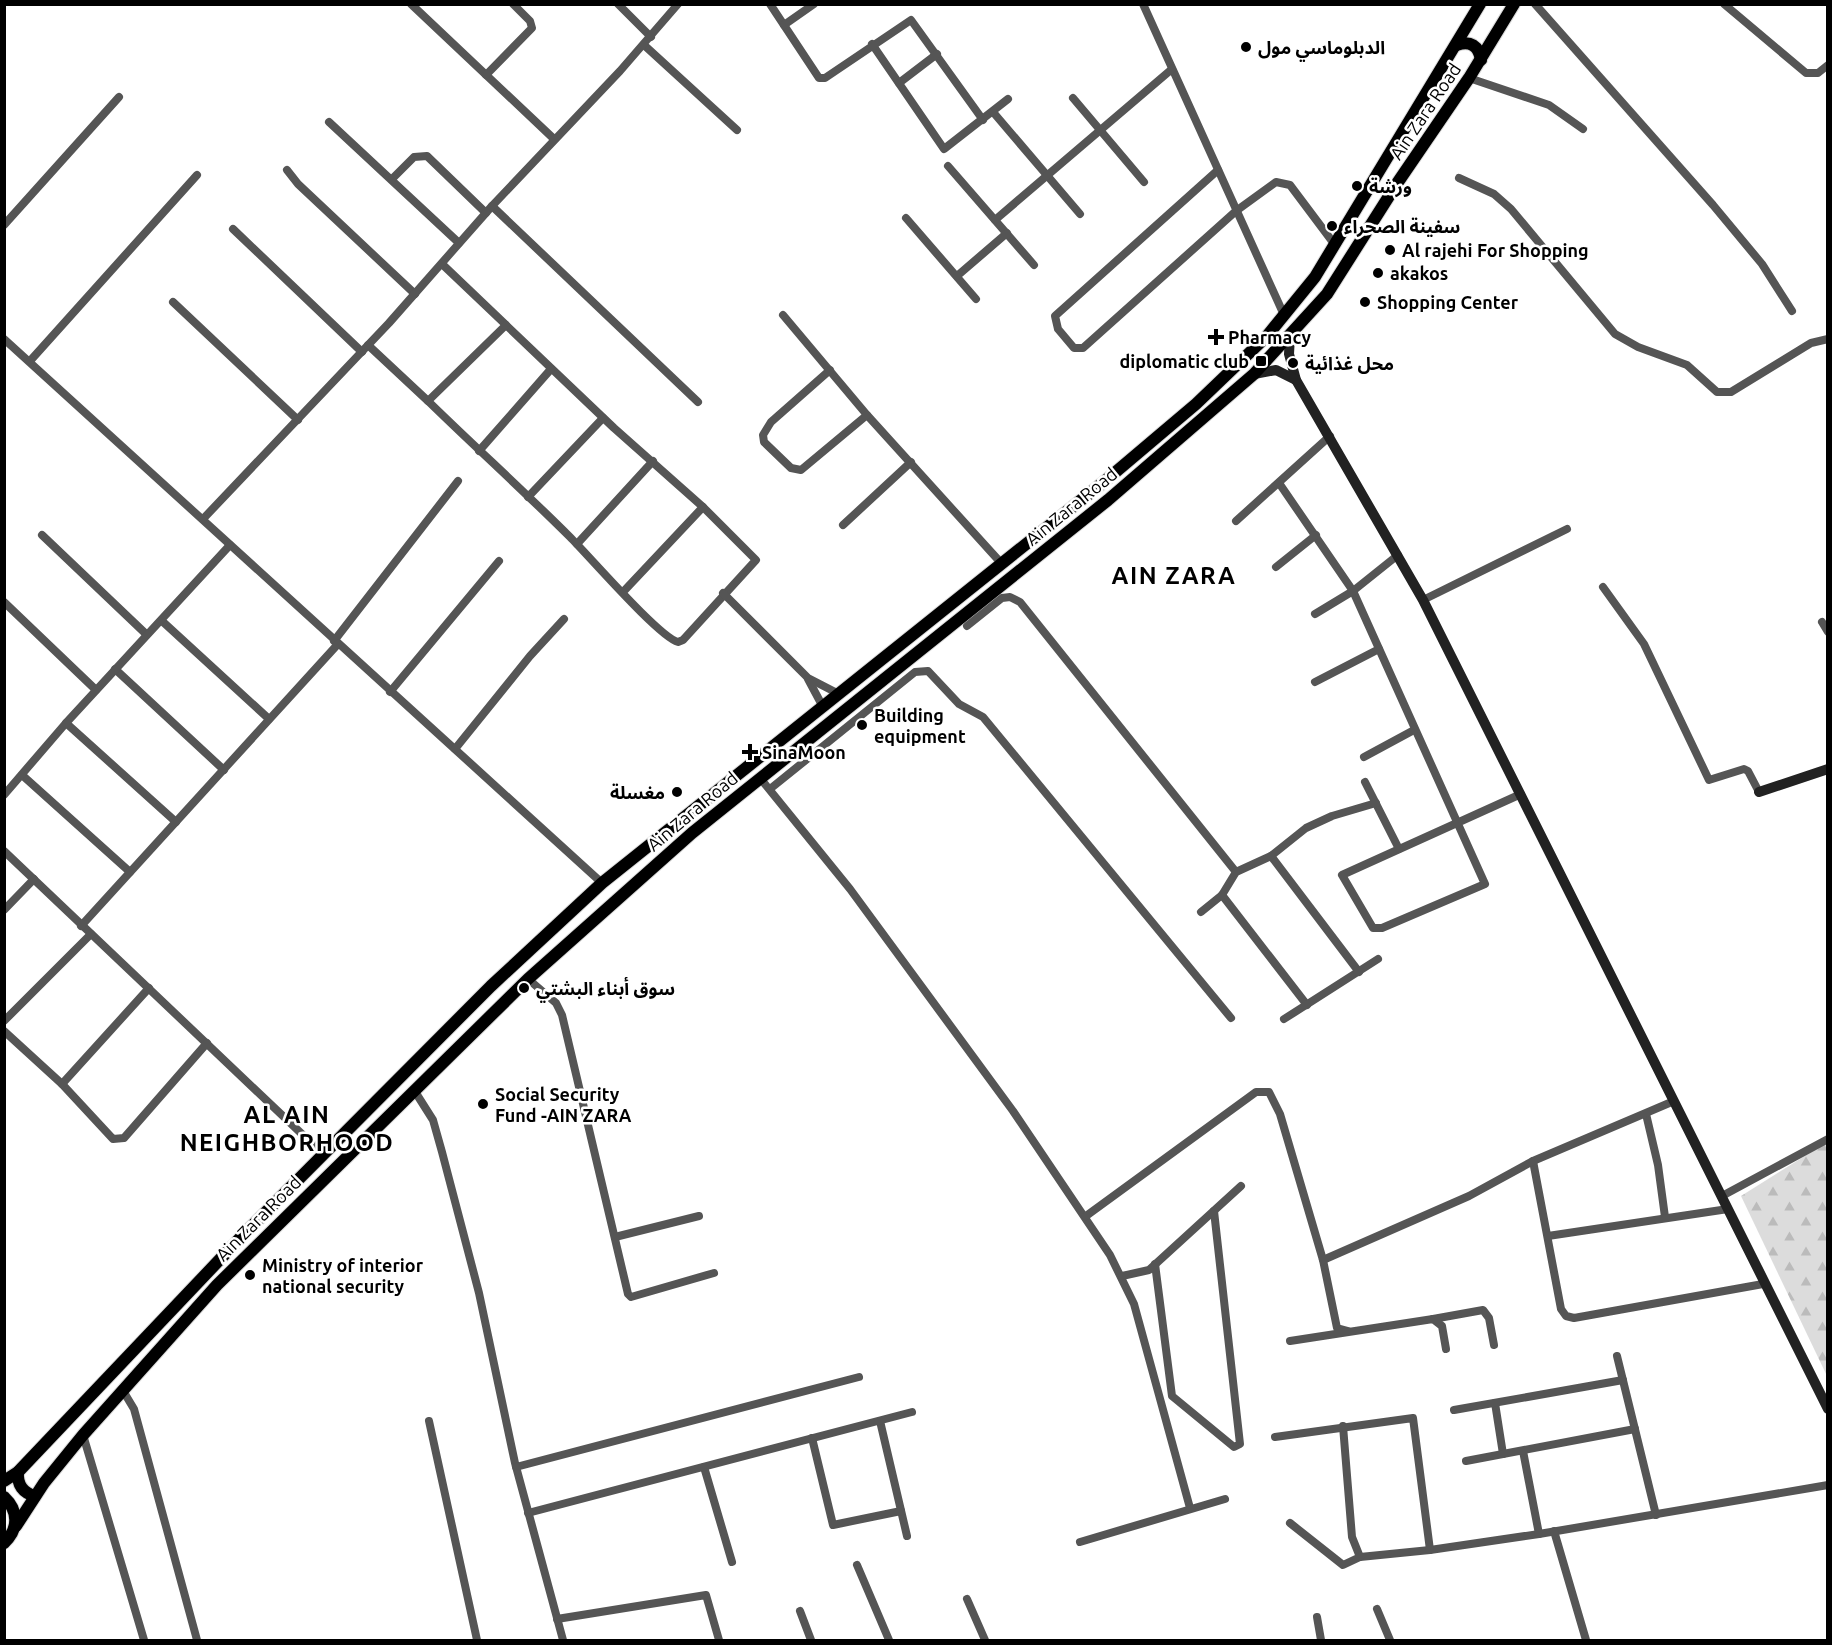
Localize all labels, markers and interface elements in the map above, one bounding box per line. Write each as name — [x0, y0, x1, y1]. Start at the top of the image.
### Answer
place label: الدبلوماسي مول — [1258, 37, 1385, 62]
marker: الدبلوماسي مول — [1239, 40, 1253, 54]
street label: Ain Zara Road — [1386, 59, 1464, 163]
place label: ورشة — [1369, 176, 1412, 198]
marker: ورشة — [1350, 179, 1364, 193]
place label: سفينة الصحراء — [1344, 216, 1460, 238]
marker: سفينة الصحراء — [1325, 219, 1339, 233]
place label: Al rajehi For Shopping — [1402, 240, 1589, 260]
marker: Al rajehi For Shopping — [1383, 243, 1397, 257]
place label: akakos — [1390, 263, 1448, 283]
marker: akakos — [1371, 266, 1385, 280]
place label: Shopping Center — [1377, 292, 1519, 312]
marker: Shopping Center — [1358, 295, 1372, 309]
place label: Pharmacy — [1228, 327, 1311, 347]
marker: Pharmacy — [1209, 330, 1223, 344]
place label: diplomatic club — [1119, 351, 1249, 371]
place label: محل غذائية — [1305, 353, 1394, 374]
marker: diplomatic club — [1254, 354, 1268, 368]
marker: محل غذائية — [1286, 356, 1300, 370]
street label: Ain Zara Road — [1021, 463, 1121, 549]
district label: AIN ZARA — [1112, 562, 1236, 589]
place label: Building equipment — [874, 705, 966, 746]
marker: Building equipment — [855, 718, 869, 732]
place label: SinaMoon — [762, 742, 846, 762]
marker: SinaMoon — [743, 745, 757, 759]
street label: Ain Zara Road — [643, 767, 741, 855]
place label: مغسلة — [610, 782, 665, 802]
marker: مغسلة — [670, 785, 684, 799]
place label: سوق أبناء البشتي — [536, 976, 675, 1003]
marker: سوق أبناء البشتي — [517, 981, 531, 995]
place label: Social Security Fund -AIN ZARA — [495, 1084, 632, 1125]
marker: Social Security Fund -AIN ZARA — [476, 1097, 490, 1111]
district label: AL AIN NEIGHBORHOOD — [180, 1101, 394, 1156]
street label: Ain Zara Road — [211, 1171, 305, 1265]
place label: Ministry of interior national security — [262, 1255, 424, 1296]
marker: Ministry of interior national security — [243, 1268, 257, 1282]

